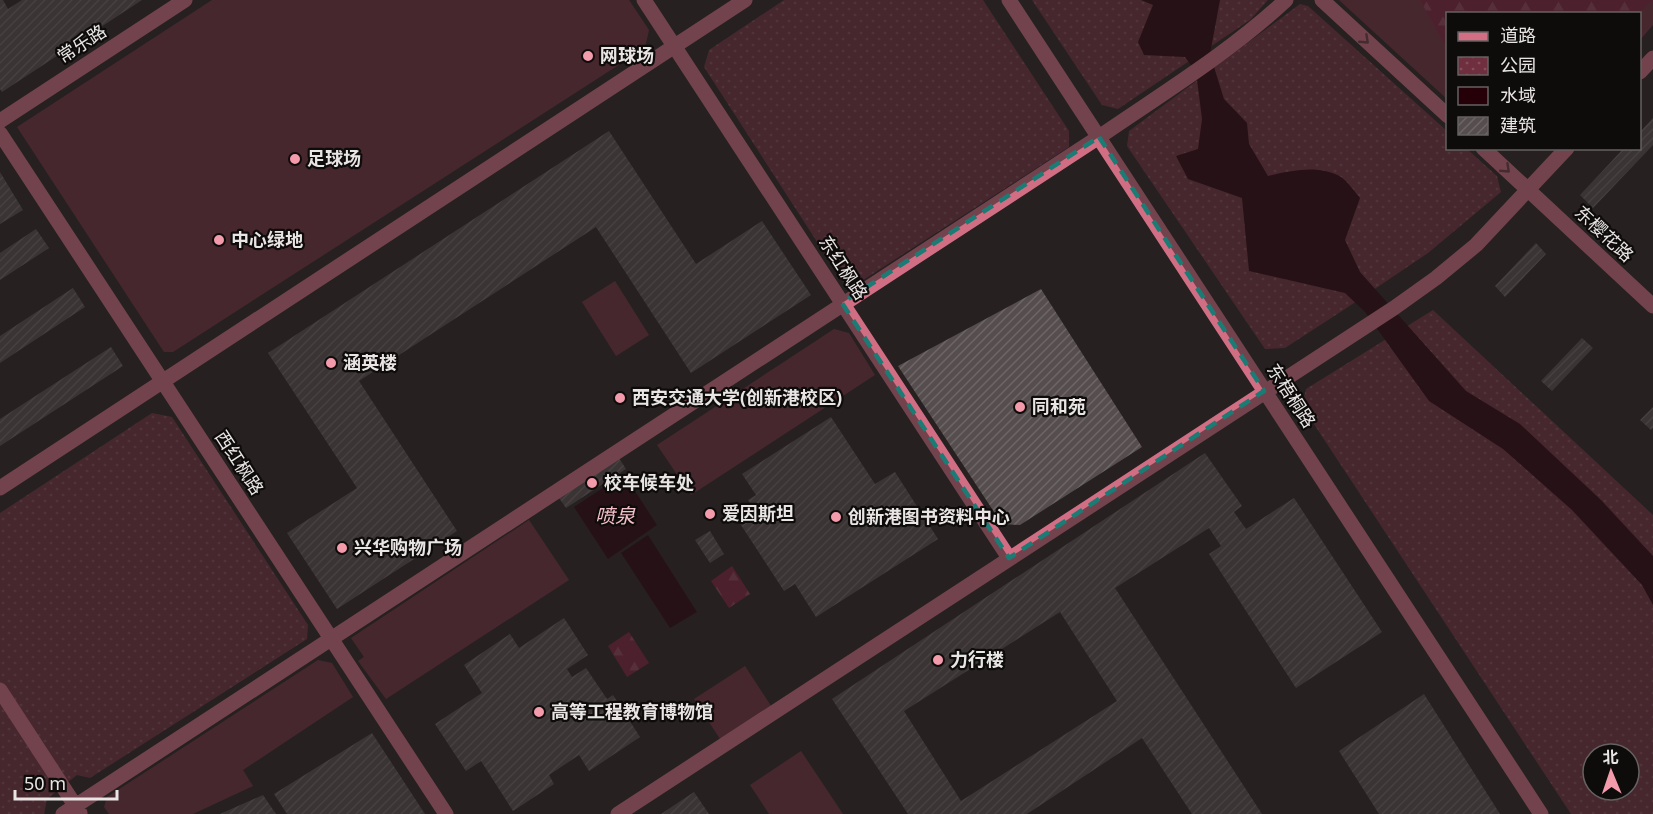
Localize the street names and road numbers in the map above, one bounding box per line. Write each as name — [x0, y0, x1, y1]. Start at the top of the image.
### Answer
street label: 常乐路 — [52, 18, 111, 68]
street label: 东樱花路 — [1570, 200, 1639, 267]
street label: 东红枫路 — [814, 231, 874, 304]
street label: 东梧桐路 — [1262, 359, 1322, 432]
street label: 西红枫路 — [210, 426, 270, 499]

